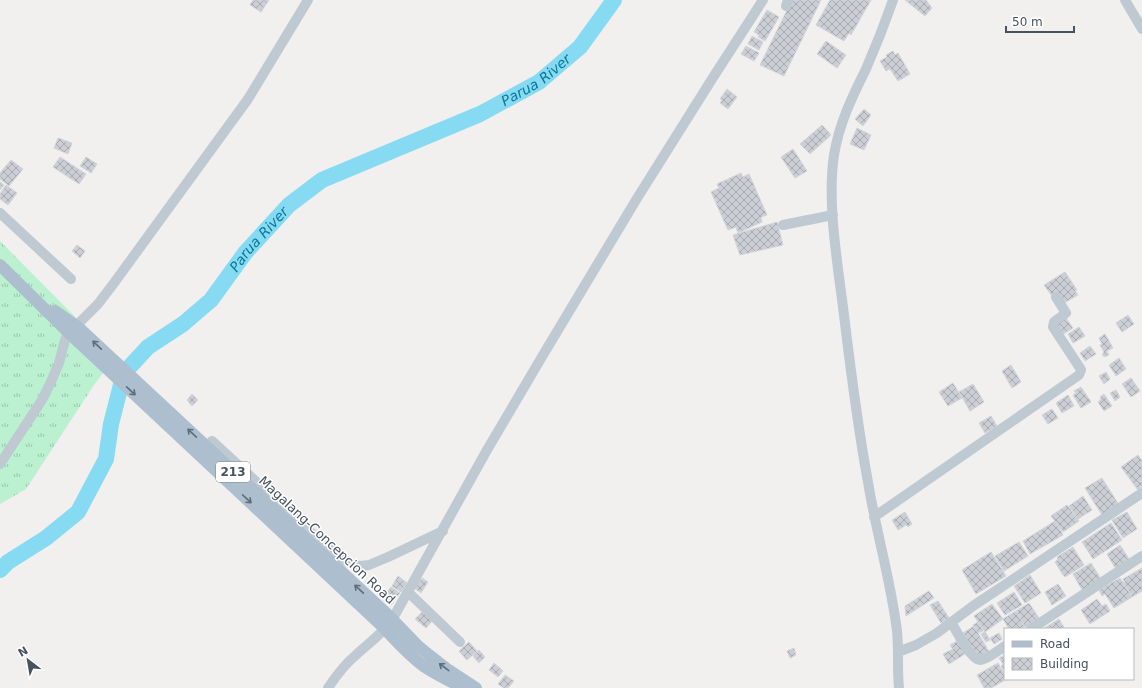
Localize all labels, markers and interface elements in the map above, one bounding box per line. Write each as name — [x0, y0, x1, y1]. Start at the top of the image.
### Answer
scale bar — [1006, 8, 1074, 34]
text: 50 m — [1012, 15, 1043, 29]
water label: Parua River — [498, 50, 575, 109]
water label: Parua River — [226, 202, 292, 275]
one-way arrow — [92, 340, 102, 350]
one-way arrow — [126, 387, 137, 396]
one-way arrow — [187, 429, 197, 438]
road number: 213 — [216, 462, 250, 482]
street label: Magalang-Concepcion Road — [256, 473, 398, 607]
one-way arrow — [242, 495, 252, 504]
one-way arrow — [354, 584, 364, 593]
legend — [1004, 628, 1134, 680]
text: Road — [1040, 637, 1070, 651]
north arrow — [8, 640, 48, 680]
text: N — [16, 644, 30, 660]
text: Building — [1040, 657, 1089, 671]
one-way arrow — [438, 662, 449, 671]

